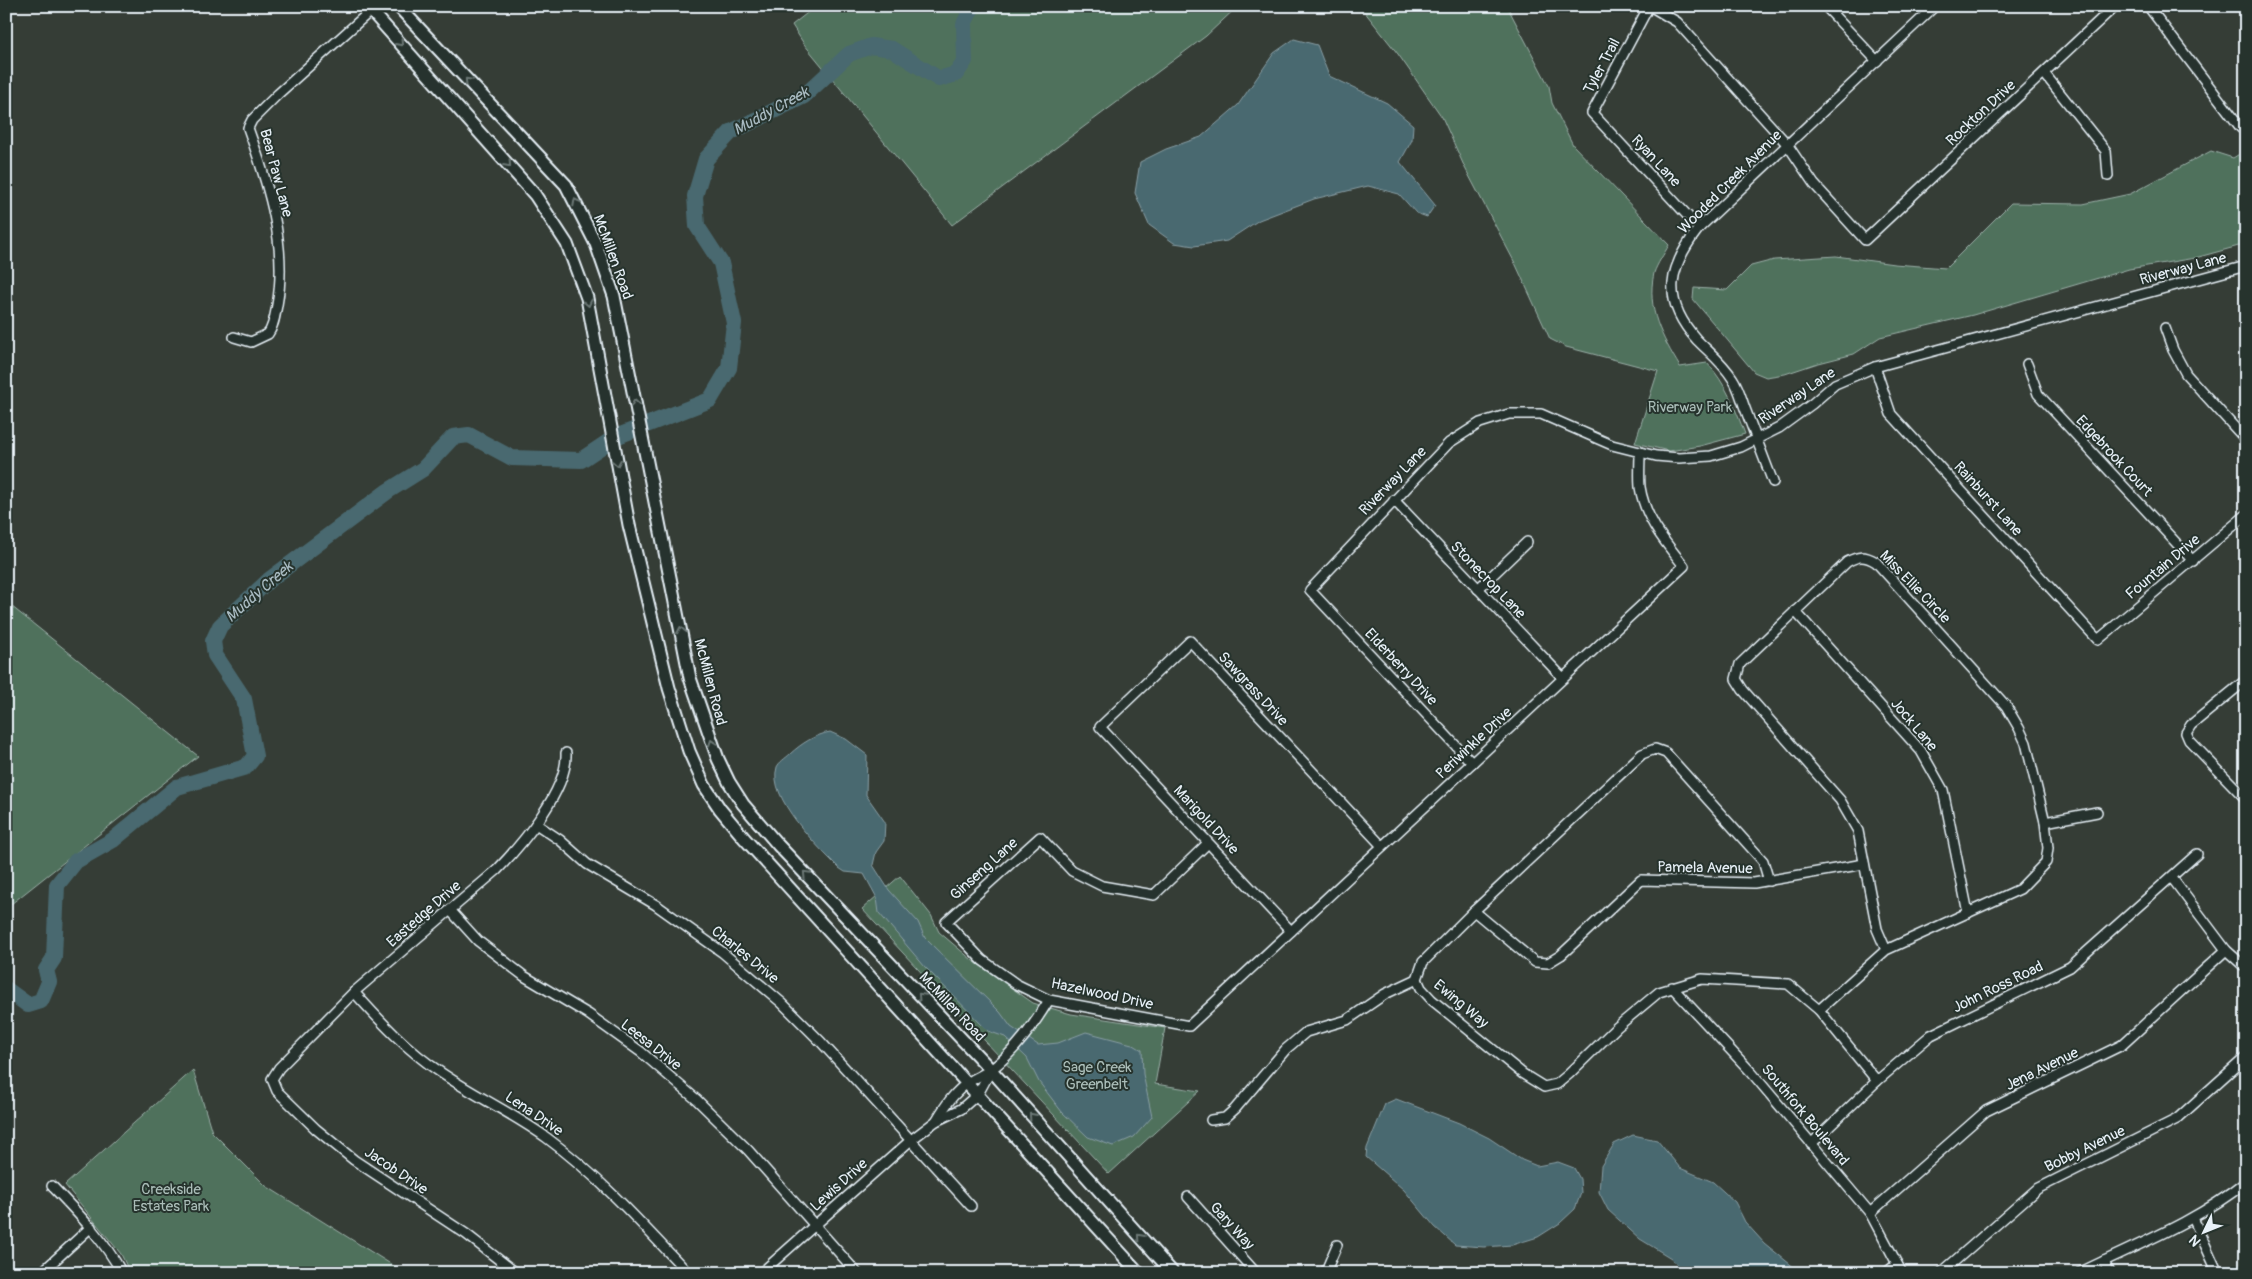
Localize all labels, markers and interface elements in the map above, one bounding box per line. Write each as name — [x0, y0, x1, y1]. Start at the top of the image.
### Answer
street label: Tyler Trail — [1579, 35, 1625, 97]
one-way arrow — [394, 37, 403, 46]
street label: Rockton Drive — [1942, 76, 2020, 150]
one-way arrow — [465, 77, 474, 86]
water label: Muddy Creek — [730, 81, 813, 140]
street label: Wooded Creek Avenue — [1674, 126, 1786, 238]
street label: Bear Paw Lane — [255, 127, 297, 220]
street label: Ryan Lane — [1627, 131, 1685, 191]
one-way arrow — [502, 159, 511, 168]
one-way arrow — [572, 198, 582, 207]
street label: McMillen Road — [589, 212, 637, 302]
street label: Riverway Lane — [2138, 248, 2229, 290]
one-way arrow — [582, 299, 593, 307]
street label: Riverway Lane — [1755, 363, 1840, 429]
one-way arrow — [630, 398, 641, 407]
park label: Riverway Park — [1648, 398, 1733, 417]
street label: Edgebrook Court — [2071, 411, 2157, 501]
street label: Riverway Lane — [1355, 442, 1431, 520]
one-way arrow — [612, 458, 622, 467]
street label: Rainburst Lane — [1950, 458, 2027, 541]
street label: Fountain Drive — [2122, 530, 2205, 604]
street label: Stonecrop Lane — [1446, 537, 1530, 623]
street label: Miss Ellie Circle — [1875, 546, 1955, 628]
water label: Muddy Creek — [221, 556, 298, 627]
street label: Elderberry Drive — [1360, 624, 1442, 710]
one-way arrow — [676, 626, 687, 635]
street label: McMillen Road — [689, 637, 731, 727]
street label: Sawgrass Drive — [1214, 648, 1293, 730]
street label: Jock Lane — [1886, 695, 1942, 756]
street label: Periwinkle Drive — [1432, 702, 1517, 783]
one-way arrow — [708, 740, 718, 748]
street label: Marigold Drive — [1169, 781, 1243, 859]
street label: Ginseng Lane — [946, 833, 1022, 904]
street label: Pamela Avenue — [1657, 858, 1753, 878]
one-way arrow — [803, 871, 812, 880]
street label: Eastedge Drive — [383, 876, 466, 951]
street label: Charles Drive — [707, 922, 783, 988]
street label: John Ross Road — [1950, 957, 2046, 1017]
street label: McMillen Road — [915, 968, 989, 1046]
street label: Hazelwood Drive — [1049, 974, 1155, 1014]
street label: Ewing Way — [1430, 976, 1493, 1033]
one-way arrow — [918, 993, 927, 1002]
street label: Leesa Drive — [617, 1015, 686, 1075]
street label: Jena Avenue — [2002, 1043, 2082, 1095]
park label: Sage Creek Greenbelt — [1062, 1058, 1132, 1094]
street label: Southfork Boulevard — [1757, 1060, 1853, 1170]
street label: Lena Drive — [501, 1088, 567, 1141]
one-way arrow — [1028, 1112, 1037, 1121]
street label: Bobby Avenue — [2042, 1121, 2129, 1177]
street label: Jacob Drive — [361, 1143, 432, 1199]
street label: Lewis Drive — [806, 1154, 872, 1216]
park label: Creekside Estates Park — [133, 1180, 210, 1216]
street label: Gary Way — [1205, 1198, 1259, 1254]
north arrow — [2180, 1206, 2230, 1256]
text: N — [2185, 1231, 2204, 1250]
one-way arrow — [1137, 1233, 1146, 1242]

